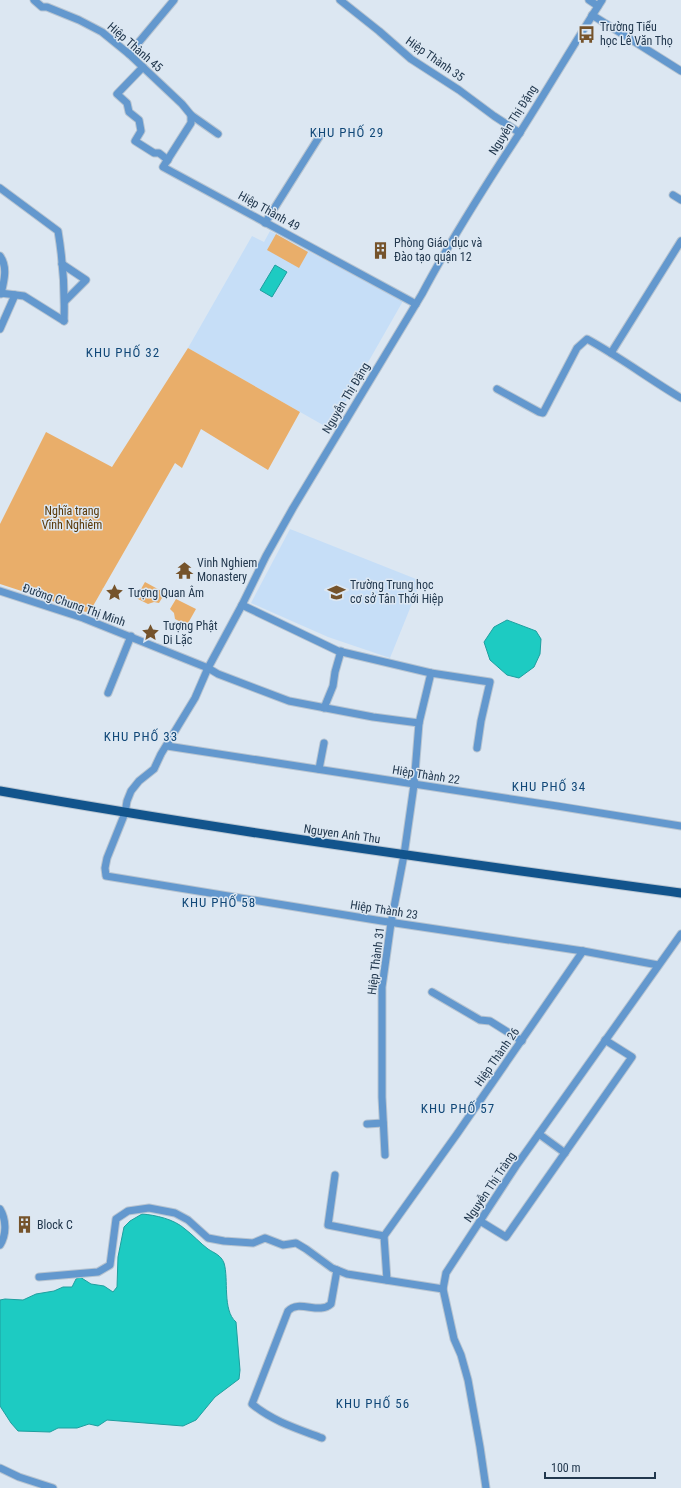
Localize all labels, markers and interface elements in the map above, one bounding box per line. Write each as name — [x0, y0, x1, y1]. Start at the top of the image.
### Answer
street label: Hiệp Thành 45 — [105, 19, 165, 75]
place label: Trường Tiểu học Lê Văn Thọ — [600, 20, 673, 48]
bus stop icon: Trường Tiểu học Lê Văn Thọ — [577, 24, 597, 44]
street label: Hiệp Thành 35 — [403, 34, 467, 84]
street label: Nguyễn Thị Đặng — [486, 82, 540, 158]
district label: KHU PHỐ 29 — [310, 124, 384, 140]
street label: Hiệp Thành 49 — [236, 188, 302, 234]
place label: Phòng Giáo dục và Đào tạo quận 12 — [394, 236, 482, 264]
building icon: Phòng Giáo dục và Đào tạo quận 12 — [371, 240, 391, 260]
district label: KHU PHỐ 32 — [86, 344, 160, 360]
street label: Nguyễn Thị Đặng — [319, 360, 373, 436]
park label: Nghĩa trang Vĩnh Nghiêm — [42, 504, 102, 532]
place label: Vinh Nghiem Monastery — [197, 556, 257, 584]
temple icon: Vinh Nghiem Monastery — [174, 560, 194, 580]
place label: Trường Trung học cơ sở Tân Thới Hiệp — [350, 578, 443, 606]
street label: Đường Chung Thị Minh — [21, 581, 127, 629]
school or university icon: Trường Trung học cơ sở Tân Thới Hiệp — [327, 582, 347, 602]
place icon: Tượng Quan Âm — [105, 583, 125, 603]
place label: Tượng Quan Âm — [128, 585, 204, 600]
place label: Tượng Phật Di Lặc — [163, 619, 218, 647]
place icon: Tượng Phật Di Lặc — [140, 623, 160, 643]
district label: KHU PHỐ 33 — [104, 728, 178, 744]
street label: Hiệp Thành 22 — [391, 763, 461, 787]
district label: KHU PHỐ 34 — [512, 778, 586, 794]
street label: Nguyen Anh Thu — [303, 822, 381, 846]
district label: KHU PHỐ 58 — [182, 894, 256, 910]
street label: Hiệp Thành 23 — [349, 898, 419, 922]
street label: Hiệp Thành 31 — [365, 926, 387, 996]
street label: Hiệp Thành 26 — [472, 1025, 522, 1089]
district label: KHU PHỐ 57 — [421, 1100, 495, 1116]
street label: Nguyễn Thị Tràng — [461, 1149, 519, 1225]
building icon: Block C — [14, 1215, 34, 1235]
place label: Block C — [37, 1218, 73, 1232]
district label: KHU PHỐ 56 — [336, 1395, 410, 1411]
scale bar — [545, 1454, 655, 1480]
text: 100 m — [551, 1461, 581, 1475]

